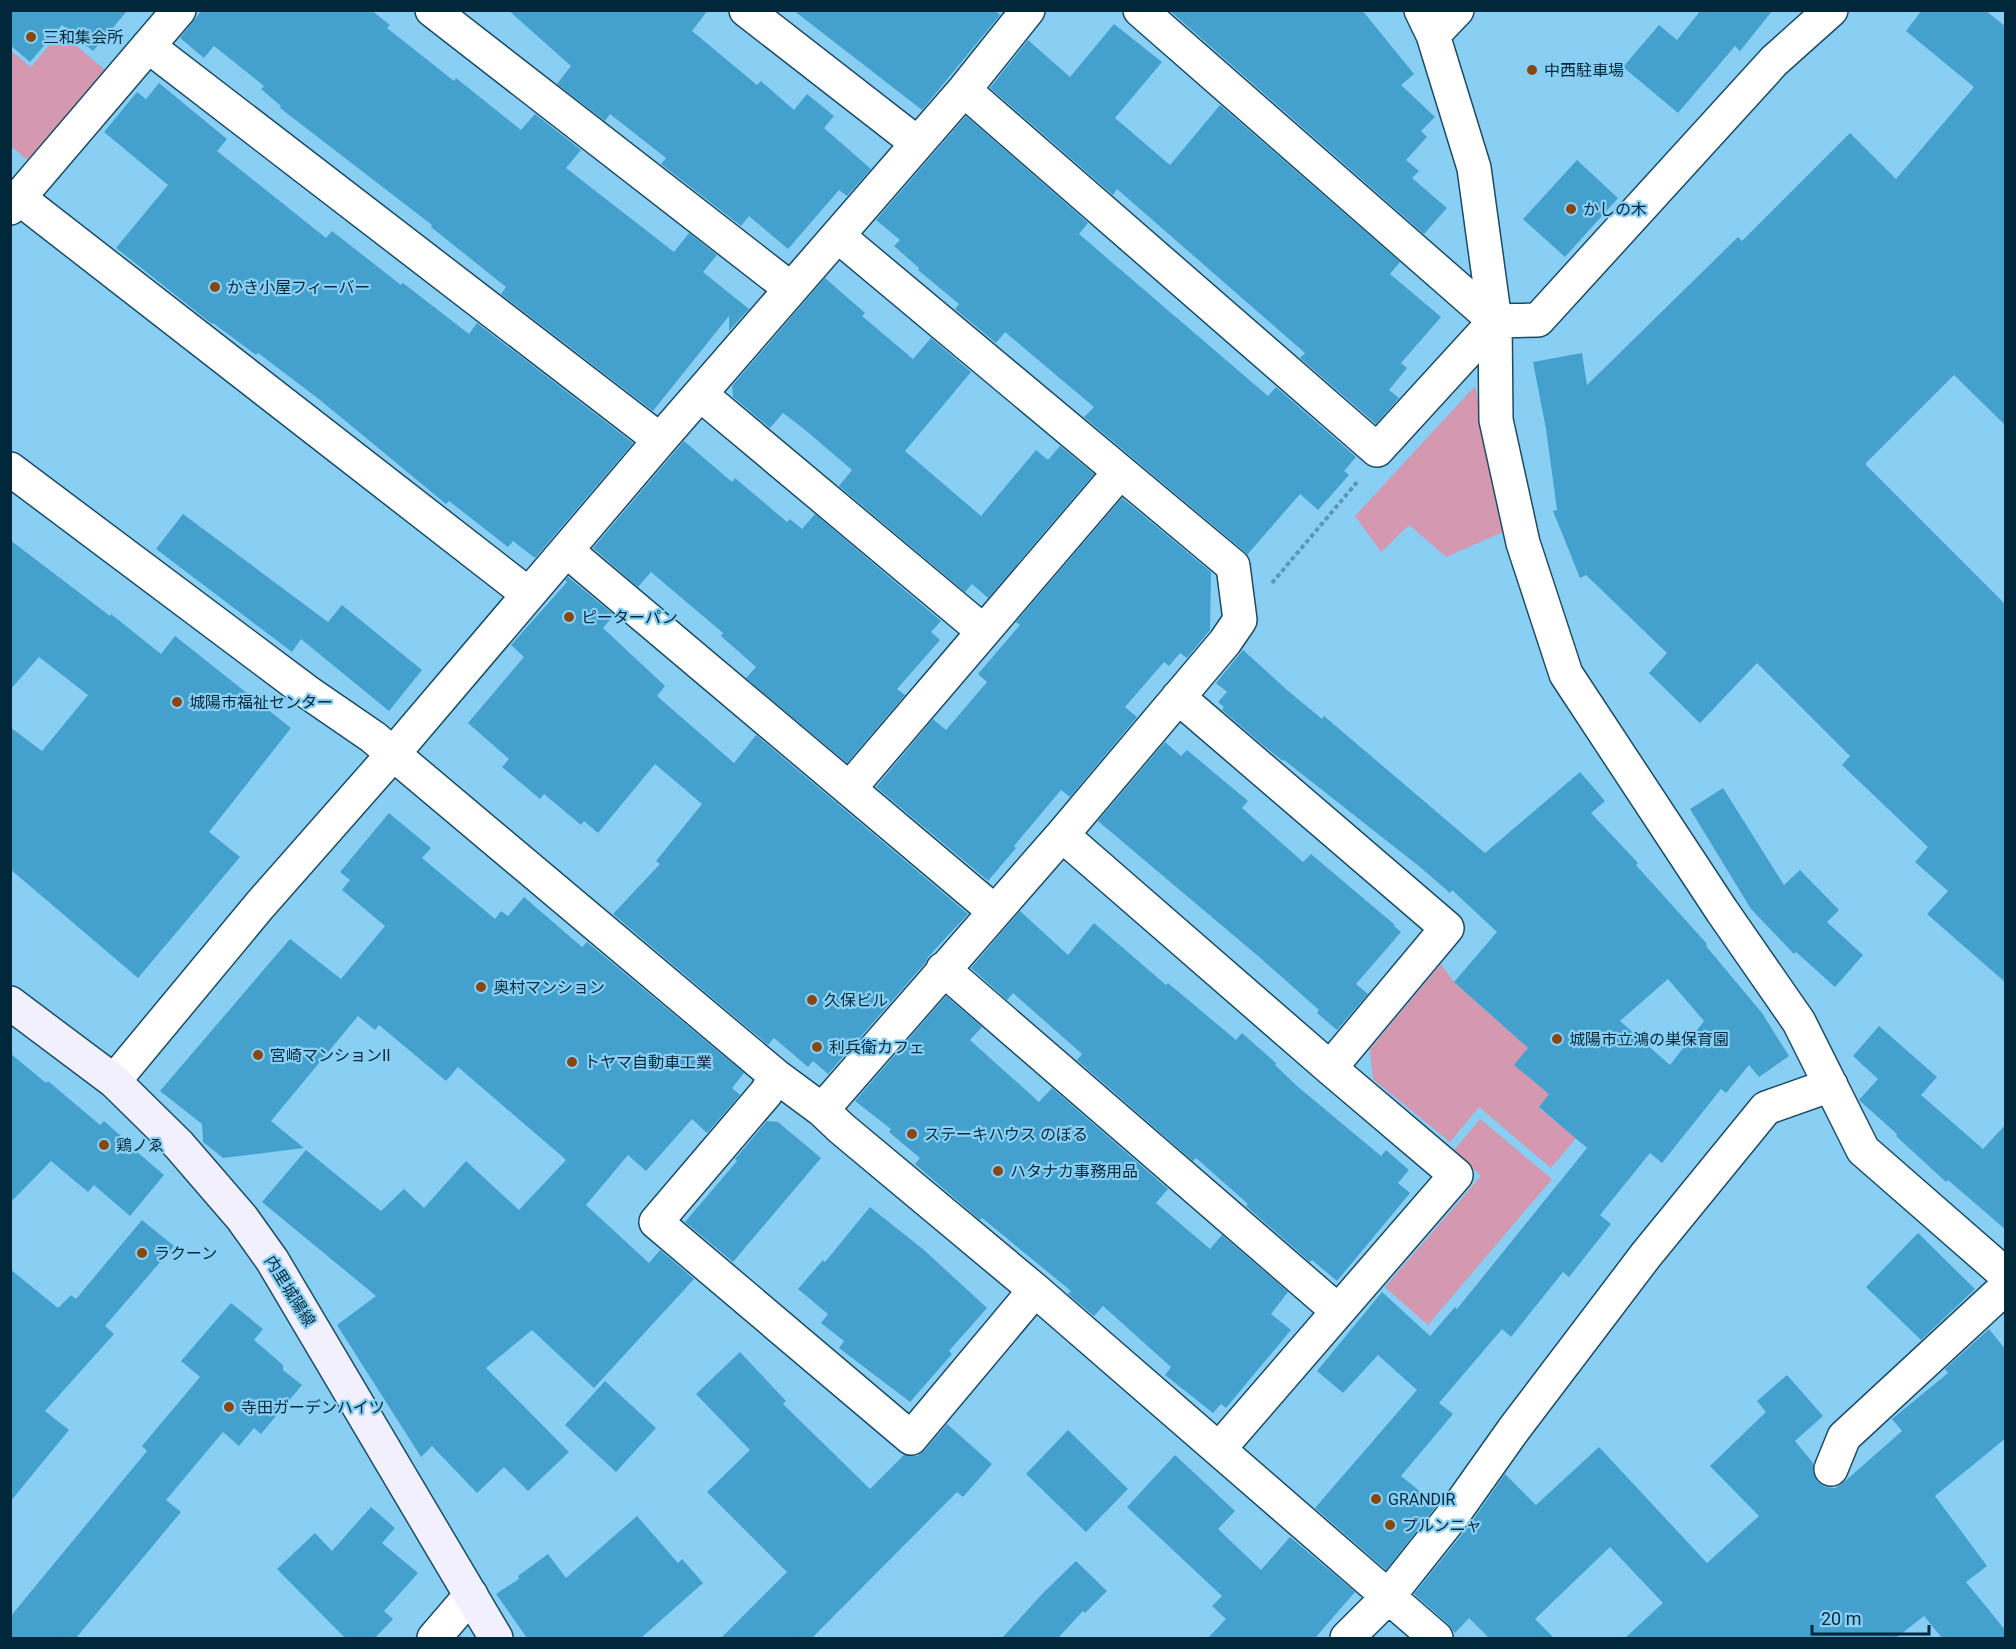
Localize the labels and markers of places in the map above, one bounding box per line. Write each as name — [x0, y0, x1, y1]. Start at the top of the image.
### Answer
place label: 三和集会所 — [43, 28, 123, 47]
marker: 三和集会所 — [24, 30, 38, 44]
place label: 中西駐車場 — [1544, 61, 1624, 80]
marker: 中西駐車場 — [1525, 63, 1539, 77]
place label: かしの木 — [1583, 200, 1647, 219]
marker: かしの木 — [1564, 202, 1578, 216]
place label: かき小屋フィーバー — [227, 278, 371, 297]
marker: かき小屋フィーバー — [208, 280, 222, 294]
place label: ピーターパン — [581, 608, 678, 627]
marker: ピーターパン — [562, 610, 576, 624]
place label: 城陽市福祉センター — [189, 693, 333, 712]
marker: 城陽市福祉センター — [170, 695, 184, 709]
place label: 奥村マンション — [493, 978, 605, 997]
marker: 奥村マンション — [474, 980, 488, 994]
place label: 久保ビル — [824, 991, 888, 1010]
marker: 久保ビル — [805, 993, 819, 1007]
place label: 城陽市立鴻の巣保育園 — [1569, 1030, 1729, 1049]
marker: 城陽市立鴻の巣保育園 — [1550, 1032, 1564, 1046]
place label: 利兵衛カフェ — [829, 1038, 925, 1057]
marker: 利兵衛カフェ — [810, 1040, 824, 1054]
place label: 宮崎マンションII — [270, 1046, 391, 1065]
marker: 宮崎マンションII — [251, 1048, 265, 1062]
place label: トヤマ自動車工業 — [584, 1053, 712, 1072]
marker: トヤマ自動車工業 — [565, 1055, 579, 1069]
place label: ステーキハウス のぼる — [924, 1125, 1088, 1144]
marker: ステーキハウス のぼる — [905, 1127, 919, 1141]
place label: 鶏ノゑ — [116, 1136, 164, 1155]
marker: 鶏ノゑ — [97, 1138, 111, 1152]
place label: ハタナカ事務用品 — [1010, 1162, 1138, 1181]
marker: ハタナカ事務用品 — [991, 1164, 1005, 1178]
place label: ラクーン — [154, 1244, 217, 1263]
marker: ラクーン — [135, 1246, 149, 1260]
place label: 寺田ガーデンハイツ — [241, 1398, 385, 1417]
marker: 寺田ガーデンハイツ — [222, 1400, 236, 1414]
place label: GRANDIR — [1388, 1490, 1455, 1509]
marker: GRANDIR — [1369, 1492, 1383, 1506]
place label: プルンニャ — [1402, 1516, 1482, 1535]
marker: プルンニャ — [1383, 1518, 1397, 1532]

